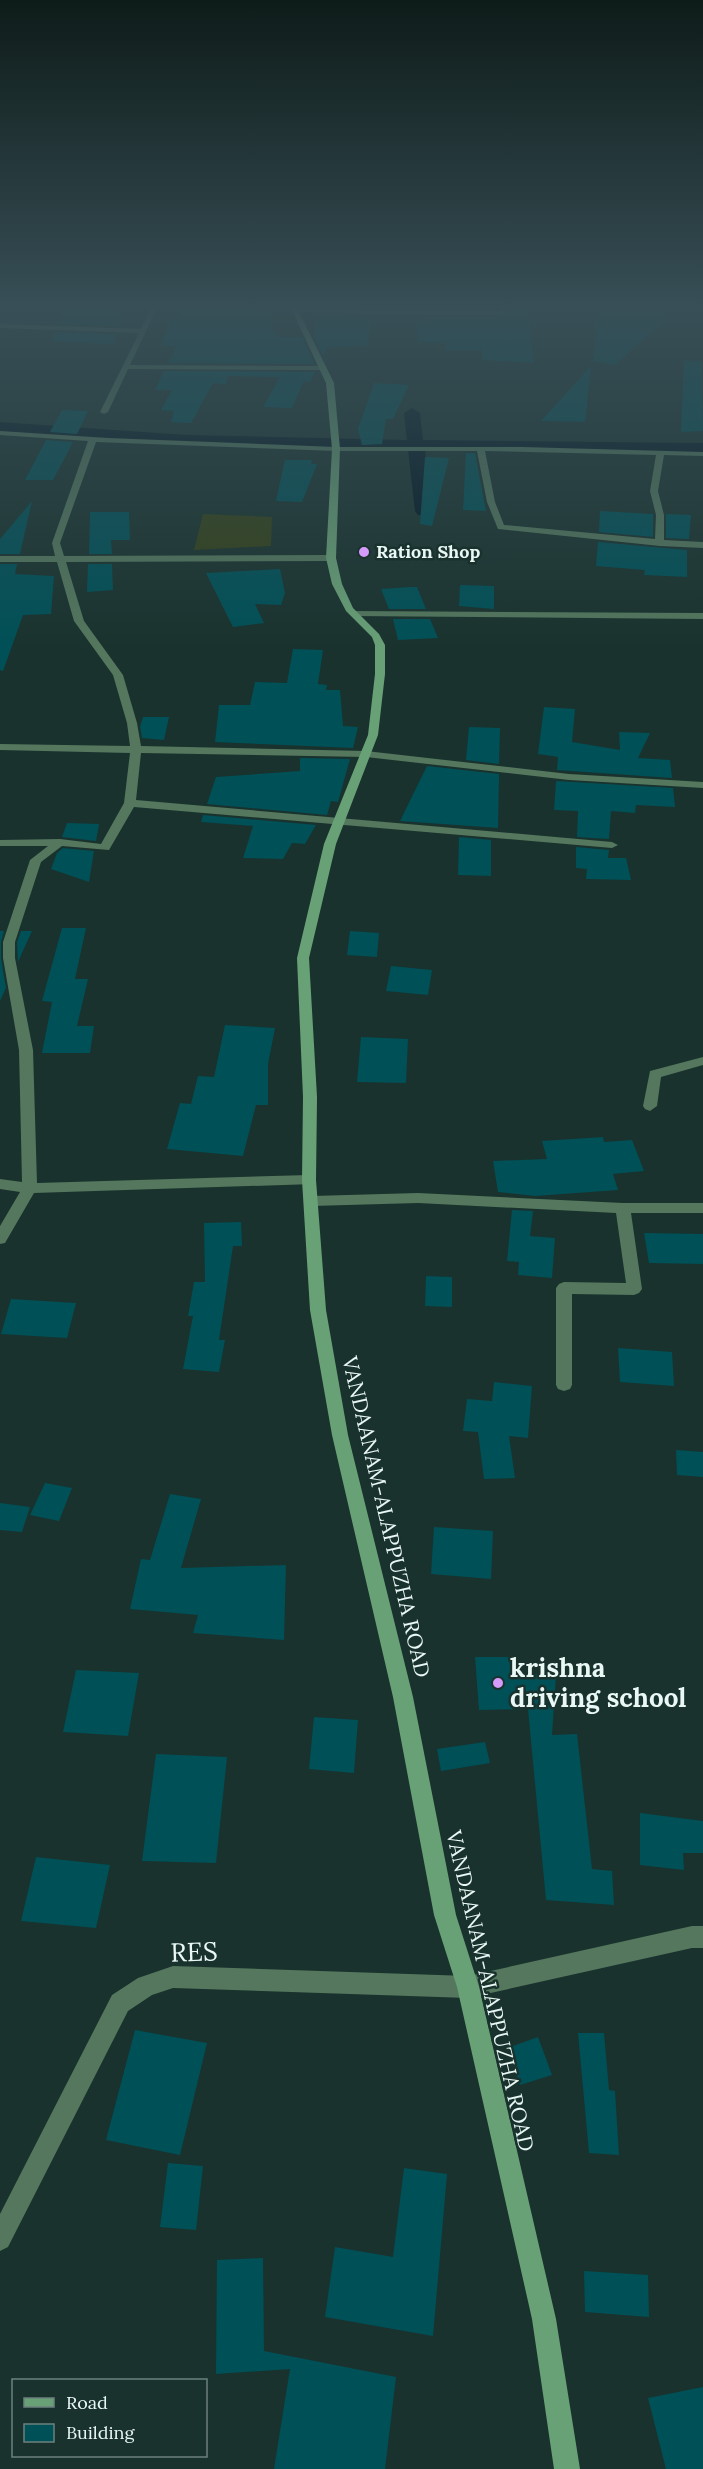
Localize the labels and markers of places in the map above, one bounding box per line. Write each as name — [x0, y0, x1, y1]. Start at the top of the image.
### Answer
place label: Ration Shop — [376, 540, 480, 563]
marker: Ration Shop — [357, 545, 371, 559]
place label: krishna driving school — [510, 1651, 686, 1714]
marker: krishna driving school — [491, 1676, 505, 1690]

